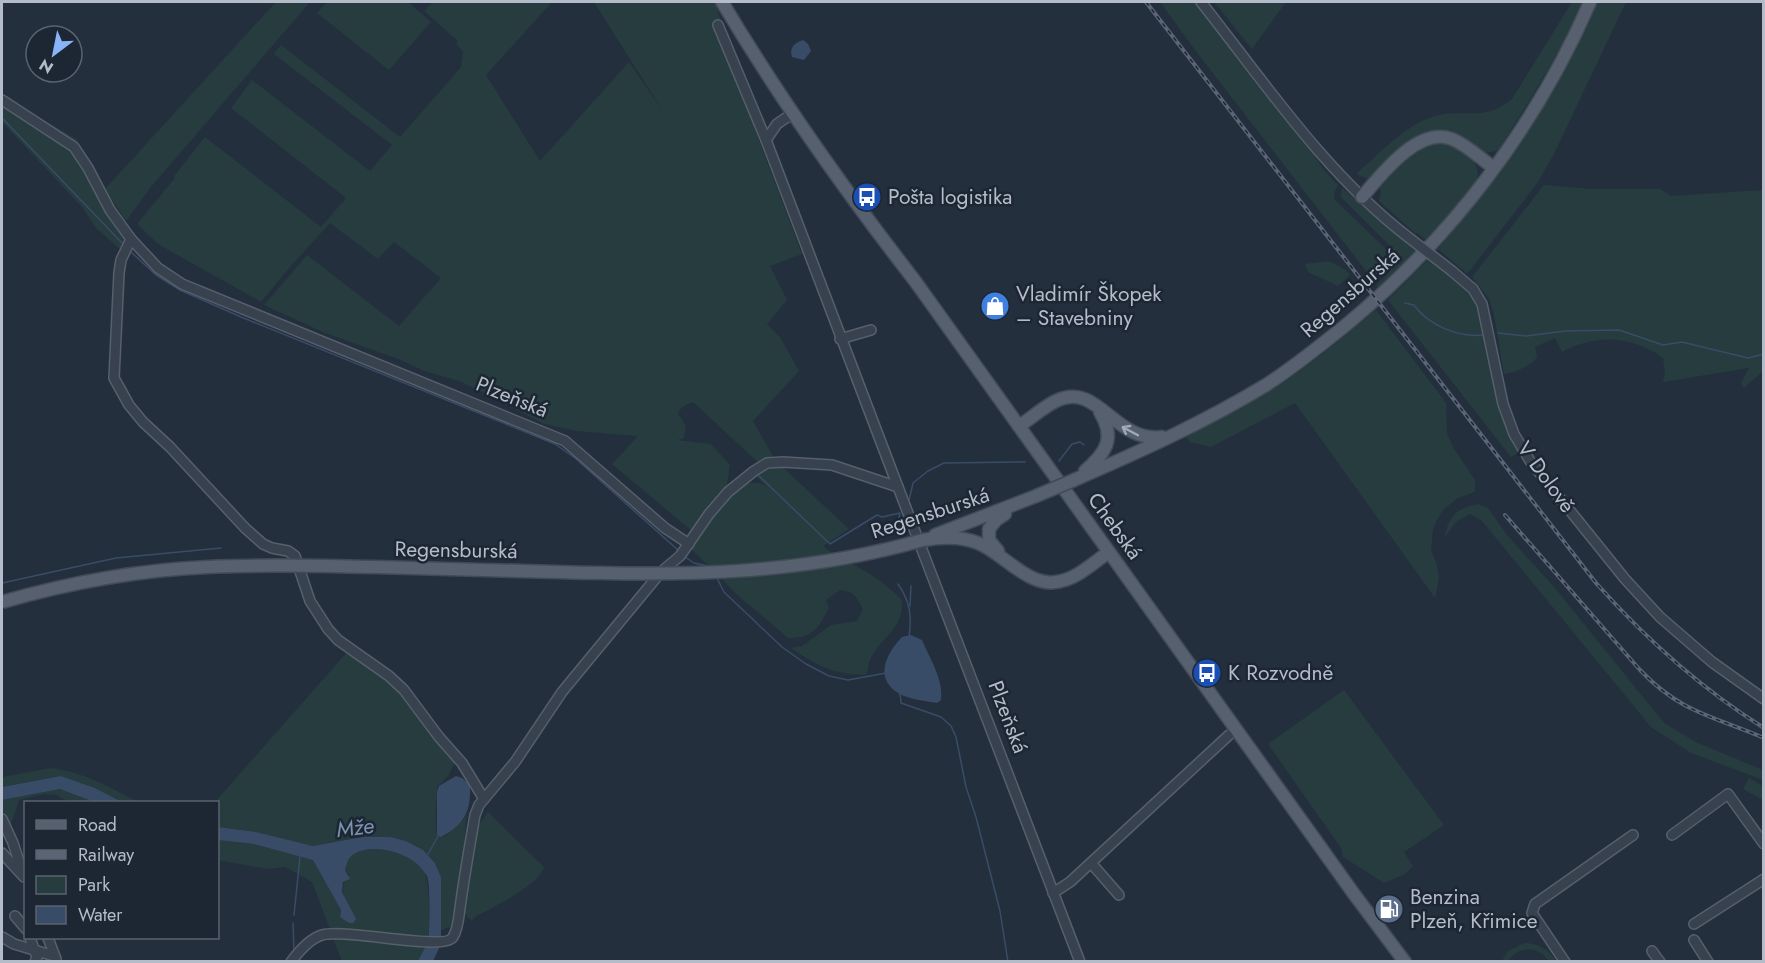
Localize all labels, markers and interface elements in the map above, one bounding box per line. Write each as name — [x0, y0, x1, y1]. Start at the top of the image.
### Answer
north arrow — [24, 24, 84, 84]
text: N — [35, 53, 58, 79]
bus stop icon: Pošta logistika — [851, 181, 883, 213]
place label: Pošta logistika — [888, 182, 1012, 212]
street label: Regensburská — [1294, 241, 1406, 345]
place label: Vladimír Škopek – Stavebniny — [1016, 279, 1162, 333]
shop icon: Vladimír Škopek – Stavebniny — [979, 290, 1011, 322]
street label: Plzeňská — [471, 369, 553, 425]
one-way arrow — [1122, 425, 1139, 437]
street label: V Dolově — [1510, 435, 1582, 519]
street label: Regensburská — [867, 480, 993, 546]
street label: Chebská — [1081, 486, 1149, 566]
street label: Regensburská — [394, 534, 518, 566]
bus stop icon: K Rozvodně — [1191, 657, 1223, 689]
place label: K Rozvodně — [1228, 658, 1333, 688]
street label: Plzeňská — [980, 676, 1036, 758]
legend — [24, 801, 219, 939]
water label: Mže — [334, 809, 376, 845]
text: Road — [78, 812, 117, 838]
text: Railway — [78, 842, 134, 868]
text: Park — [78, 872, 110, 898]
place label: Benzina Plzeň, Křimice — [1410, 882, 1538, 936]
fuel station icon: Benzina Plzeň, Křimice — [1373, 893, 1405, 925]
text: Water — [78, 902, 123, 928]

